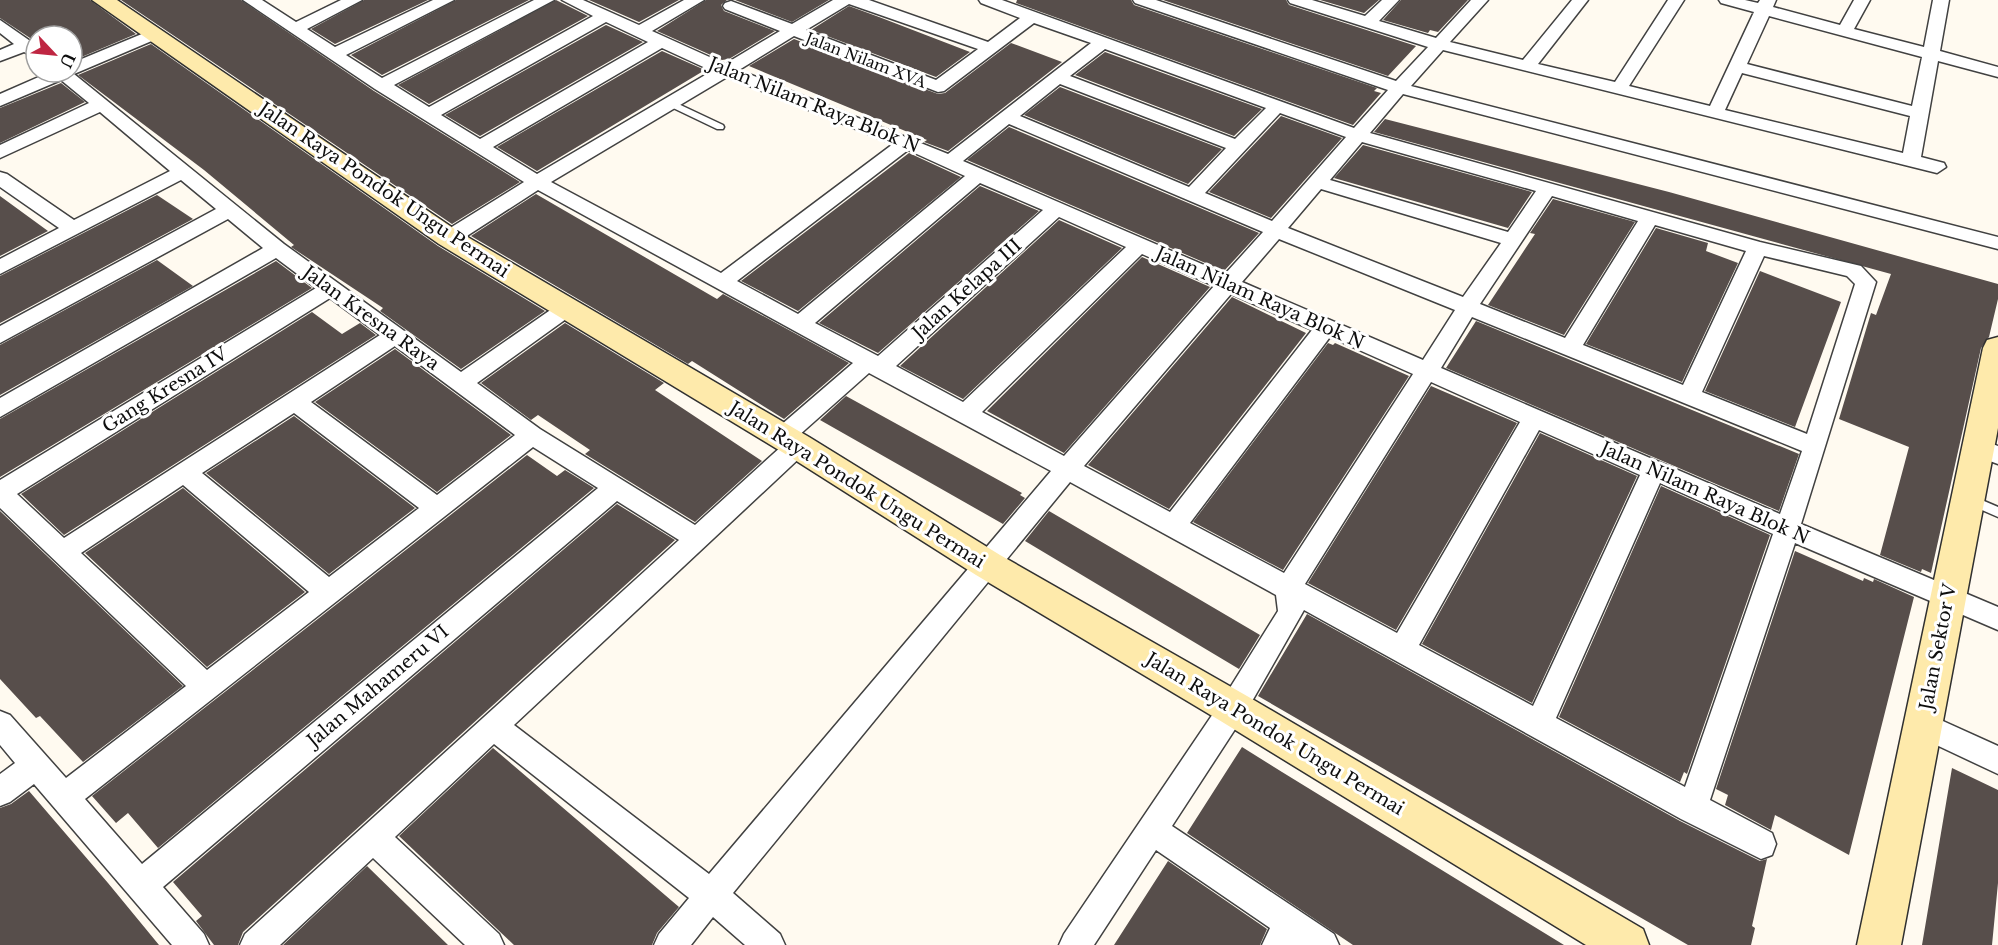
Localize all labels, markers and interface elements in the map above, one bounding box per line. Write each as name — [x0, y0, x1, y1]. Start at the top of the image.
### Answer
north arrow — [24, 24, 84, 84]
street label: Jalan Nilam XVA — [801, 28, 929, 92]
text: U — [55, 50, 80, 71]
street label: Jalan Nilam Raya Blok N — [703, 52, 923, 158]
street label: Jalan Raya Pondok Ungu Permai — [253, 97, 513, 282]
street label: Jalan Kelapa III — [906, 234, 1026, 345]
street label: Jalan Nilam Raya Blok N — [1150, 241, 1368, 354]
street label: Jalan Kresna Raya — [297, 260, 443, 375]
street label: Gang Kresna IV — [98, 342, 232, 437]
street label: Jalan Raya Pondok Ungu Permai — [723, 396, 989, 573]
street label: Jalan Nilam Raya Blok N — [1595, 436, 1813, 549]
street label: Jalan Sektor V — [1915, 581, 1961, 714]
street label: Jalan Mahameru VI — [301, 620, 453, 753]
street label: Jalan Raya Pondok Ungu Permai — [1140, 647, 1408, 820]

